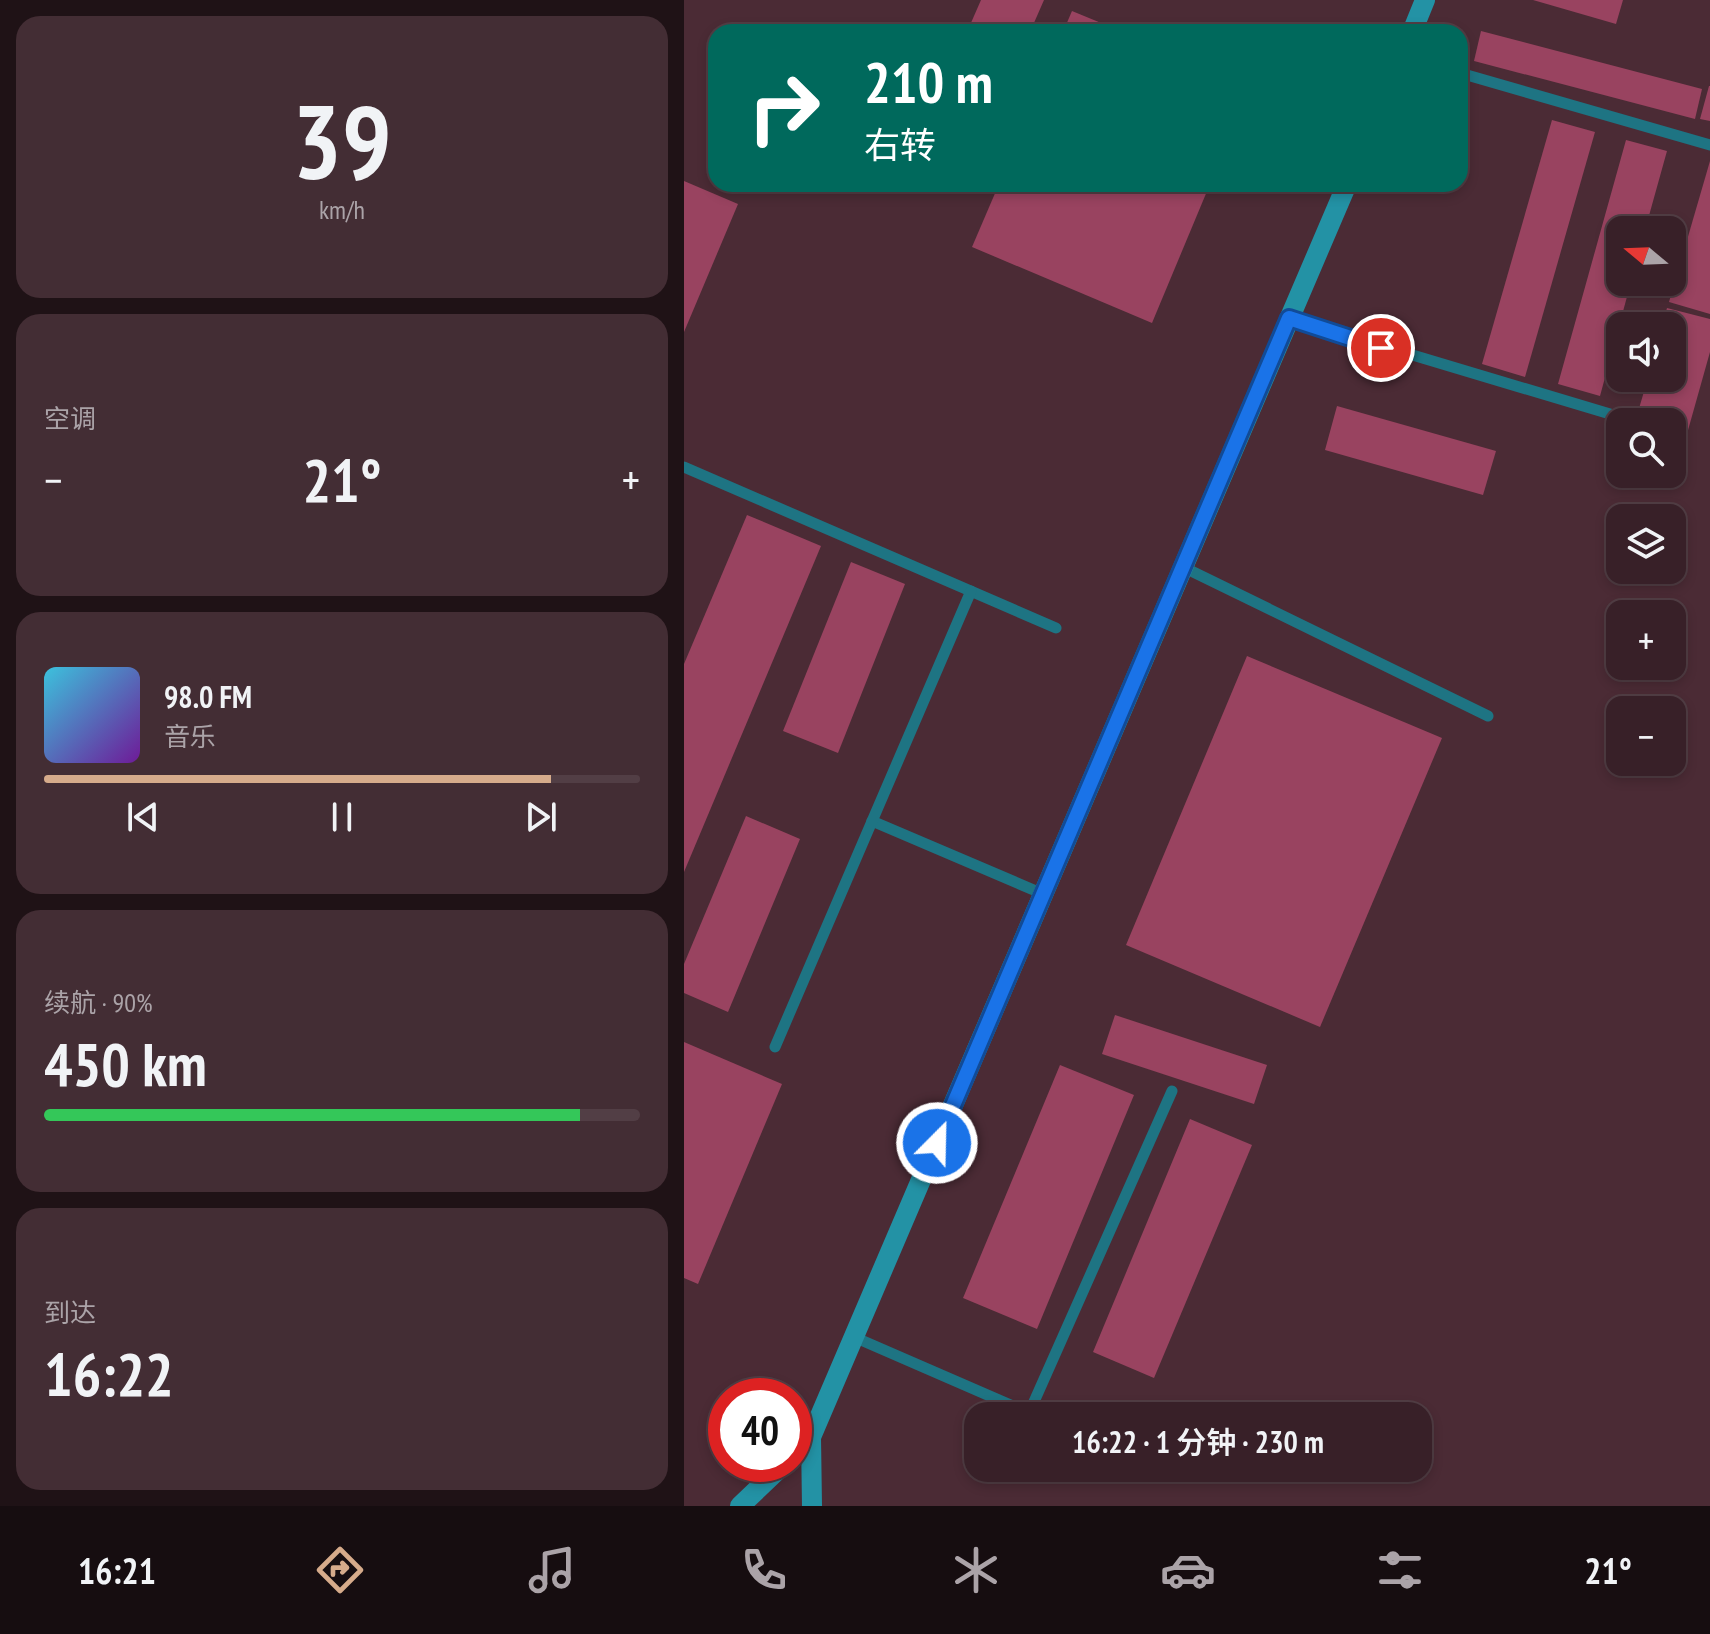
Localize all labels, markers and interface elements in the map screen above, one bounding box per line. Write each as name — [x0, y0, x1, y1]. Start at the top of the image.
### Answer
text: 210 m — [864, 46, 993, 118]
icon: right — [732, 56, 836, 160]
text: 39 — [292, 73, 392, 208]
text: 右转 — [864, 121, 936, 168]
text: km/h — [319, 193, 365, 226]
north arrow — [1606, 216, 1686, 296]
map controls — [1606, 216, 1686, 776]
button: sound — [1606, 312, 1686, 392]
pin — [1347, 314, 1415, 382]
icon: arrive — [1359, 326, 1403, 370]
text: 空调 — [44, 402, 96, 435]
button: search — [1606, 408, 1686, 488]
text: 21° — [302, 441, 382, 519]
text: − — [44, 451, 62, 508]
text: + — [622, 451, 640, 508]
button: layers — [1606, 504, 1686, 584]
button: + — [1606, 600, 1686, 680]
text: 98.0 FM — [164, 677, 252, 716]
button: − — [1606, 696, 1686, 776]
text: 音乐 — [164, 720, 216, 753]
icon: previous — [121, 795, 165, 839]
icon: pause — [320, 795, 364, 839]
icon: next — [519, 795, 563, 839]
text: 续航 · 90% — [44, 986, 153, 1019]
text: 450 km — [44, 1025, 207, 1103]
position arrow — [895, 1101, 979, 1185]
text: 到达 — [44, 1296, 96, 1329]
text: 16:22 — [44, 1335, 174, 1413]
speed limit sign: 40 — [708, 1378, 812, 1482]
text: 16:22 · 1 分钟 · 230 m — [1072, 1422, 1324, 1461]
icon: directions — [312, 1542, 368, 1598]
icon: music — [524, 1542, 580, 1598]
icon: phone — [736, 1542, 792, 1598]
icon: climate — [948, 1542, 1004, 1598]
icon: car — [1160, 1542, 1216, 1598]
icon: filters — [1372, 1542, 1428, 1598]
text: 16:21 — [78, 1547, 156, 1594]
text: 21° — [1584, 1547, 1632, 1594]

